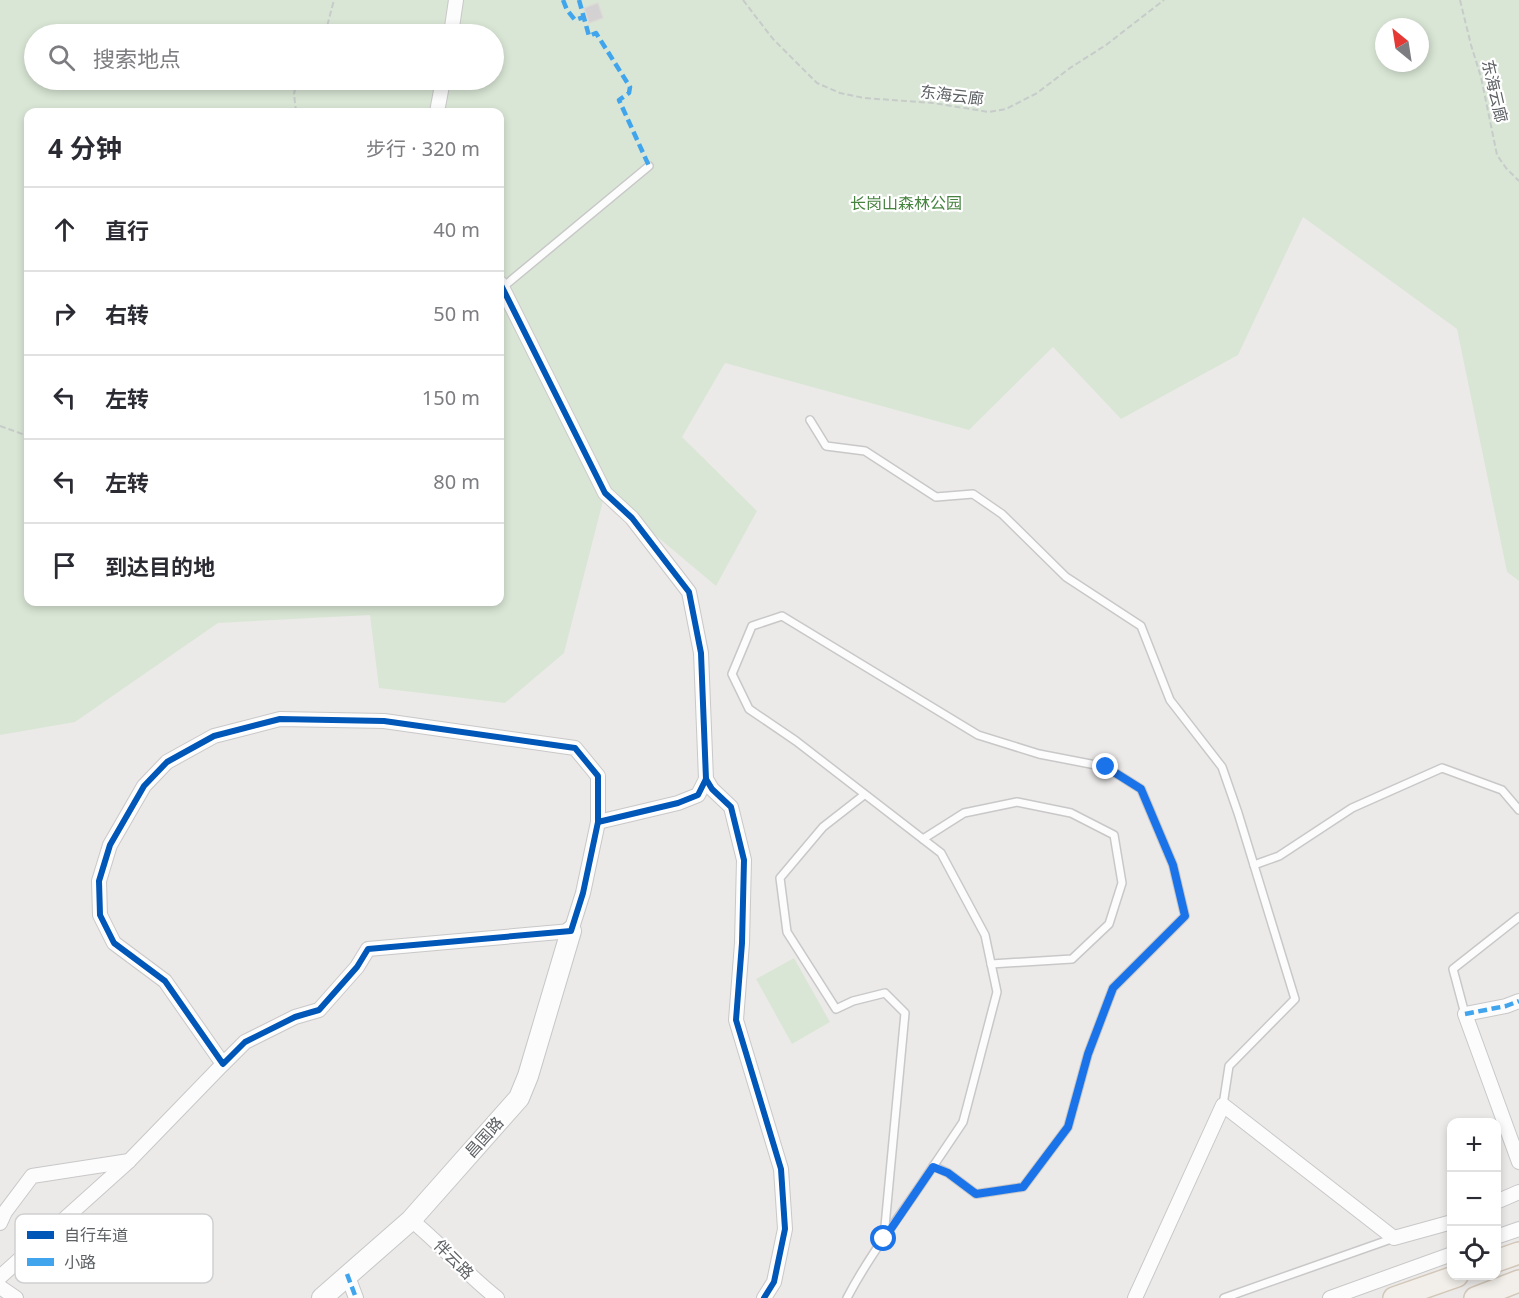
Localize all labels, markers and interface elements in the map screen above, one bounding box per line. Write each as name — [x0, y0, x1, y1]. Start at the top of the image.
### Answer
north arrow — [1375, 18, 1429, 72]
search box — [24, 24, 504, 90]
icon: search — [45, 41, 78, 74]
text: 搜索地点 — [93, 43, 181, 73]
street label: 东海云廊 — [1477, 57, 1513, 125]
street label: 东海云廊 — [919, 80, 985, 110]
text: 4 分钟 — [48, 130, 122, 166]
text: 步行 · 320 m — [366, 135, 480, 162]
park label: 长岗山森林公园 — [850, 192, 962, 214]
icon: ahead — [48, 213, 81, 246]
text: 直行 — [105, 215, 149, 245]
text: 40 m — [433, 216, 480, 243]
icon: right — [48, 297, 81, 330]
text: 右转 — [105, 299, 149, 329]
text: 50 m — [433, 300, 480, 327]
icon: left — [48, 381, 81, 414]
text: 左转 — [105, 383, 149, 413]
text: 150 m — [422, 384, 480, 411]
icon: left — [48, 465, 81, 498]
text: 左转 — [105, 467, 149, 497]
text: 80 m — [433, 468, 480, 495]
icon: arrive — [48, 549, 81, 582]
text: 到达目的地 — [105, 551, 215, 581]
route end — [1092, 753, 1118, 779]
street label: 昌国路 — [460, 1112, 508, 1162]
map controls — [1447, 1118, 1501, 1280]
button: + — [1447, 1118, 1501, 1172]
button: − — [1447, 1172, 1501, 1226]
legend — [15, 1214, 213, 1283]
text: 自行车道 — [64, 1224, 128, 1246]
route start — [870, 1225, 896, 1251]
button: locate — [1447, 1226, 1501, 1280]
street label: 伴云路 — [429, 1234, 479, 1284]
text: 小路 — [64, 1251, 96, 1273]

